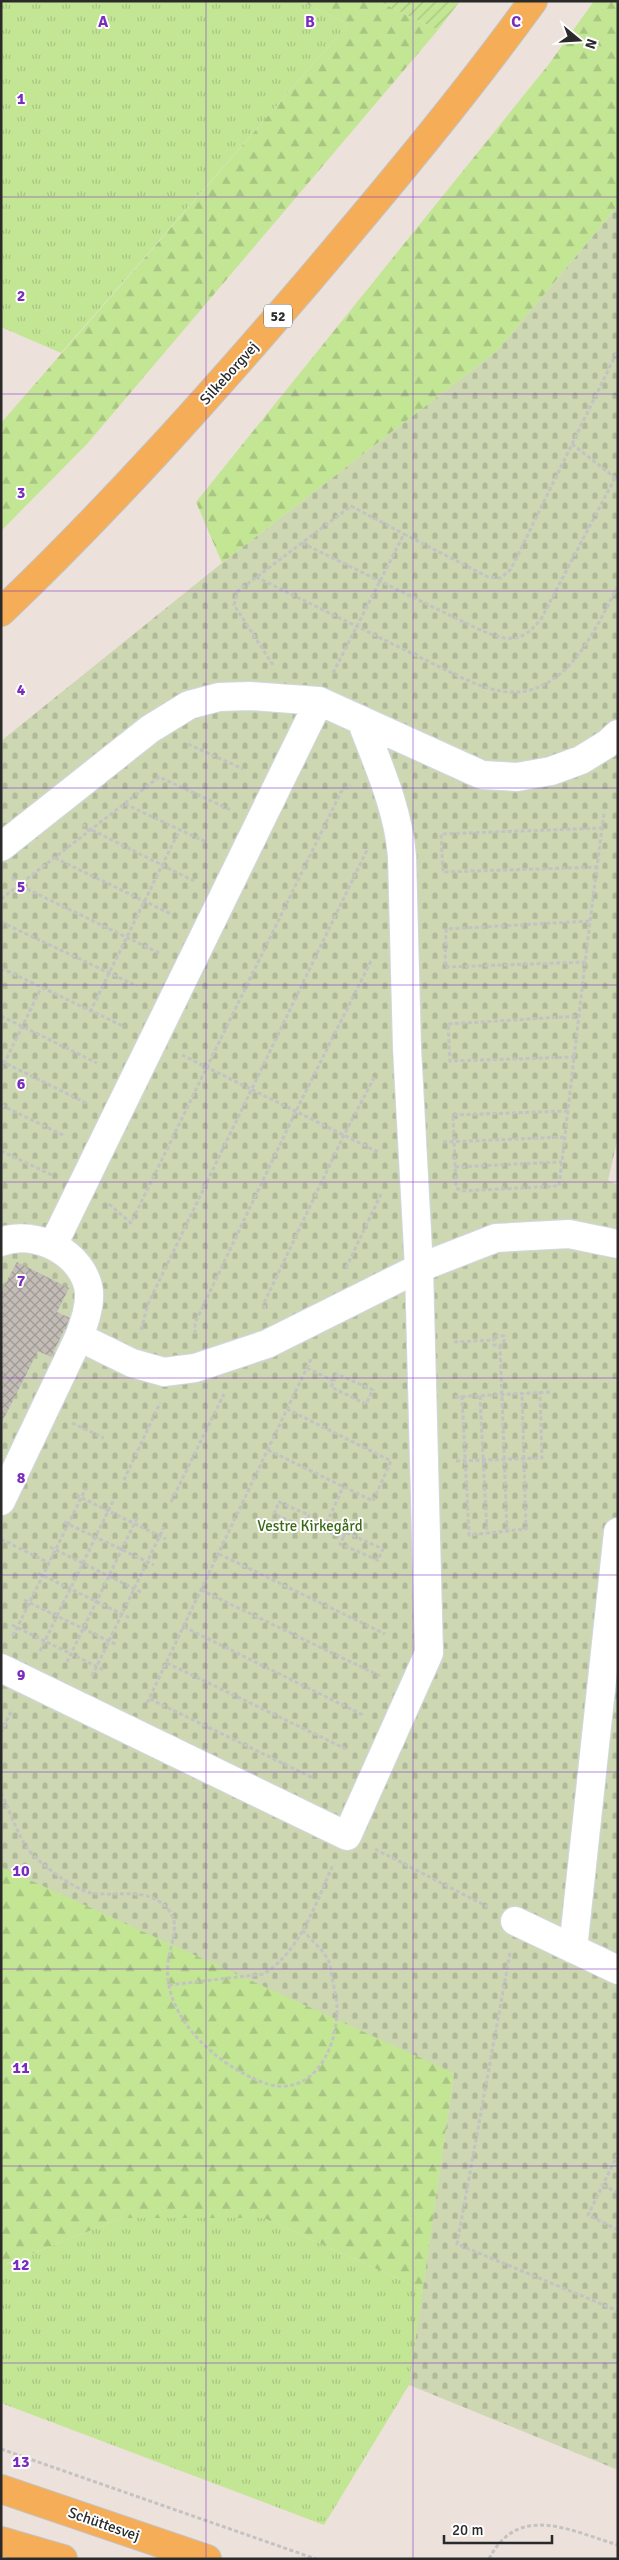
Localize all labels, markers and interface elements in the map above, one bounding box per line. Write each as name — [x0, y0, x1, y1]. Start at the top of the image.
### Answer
text: A — [98, 12, 109, 32]
text: B — [305, 12, 315, 32]
text: C — [511, 12, 521, 32]
north arrow — [554, 15, 604, 65]
text: N — [581, 37, 600, 51]
text: 1 — [17, 89, 26, 109]
text: 2 — [17, 286, 25, 306]
road number: 52 — [264, 304, 292, 328]
street label: Silkeborgvej — [196, 338, 262, 408]
text: 3 — [17, 483, 25, 503]
text: 4 — [17, 680, 26, 700]
text: 5 — [17, 877, 25, 897]
text: 6 — [17, 1074, 26, 1094]
text: 7 — [17, 1271, 26, 1291]
text: 8 — [17, 1468, 26, 1488]
park label: Vestre Kirkegård — [257, 1517, 363, 1535]
text: 9 — [17, 1665, 26, 1685]
text: 10 — [12, 1861, 30, 1881]
text: 11 — [12, 2058, 30, 2078]
text: 12 — [12, 2255, 30, 2275]
text: 13 — [12, 2452, 30, 2472]
street label: Schüttesvej — [66, 2503, 142, 2545]
scale bar — [444, 2512, 552, 2544]
text: 20 m — [452, 2521, 483, 2539]

